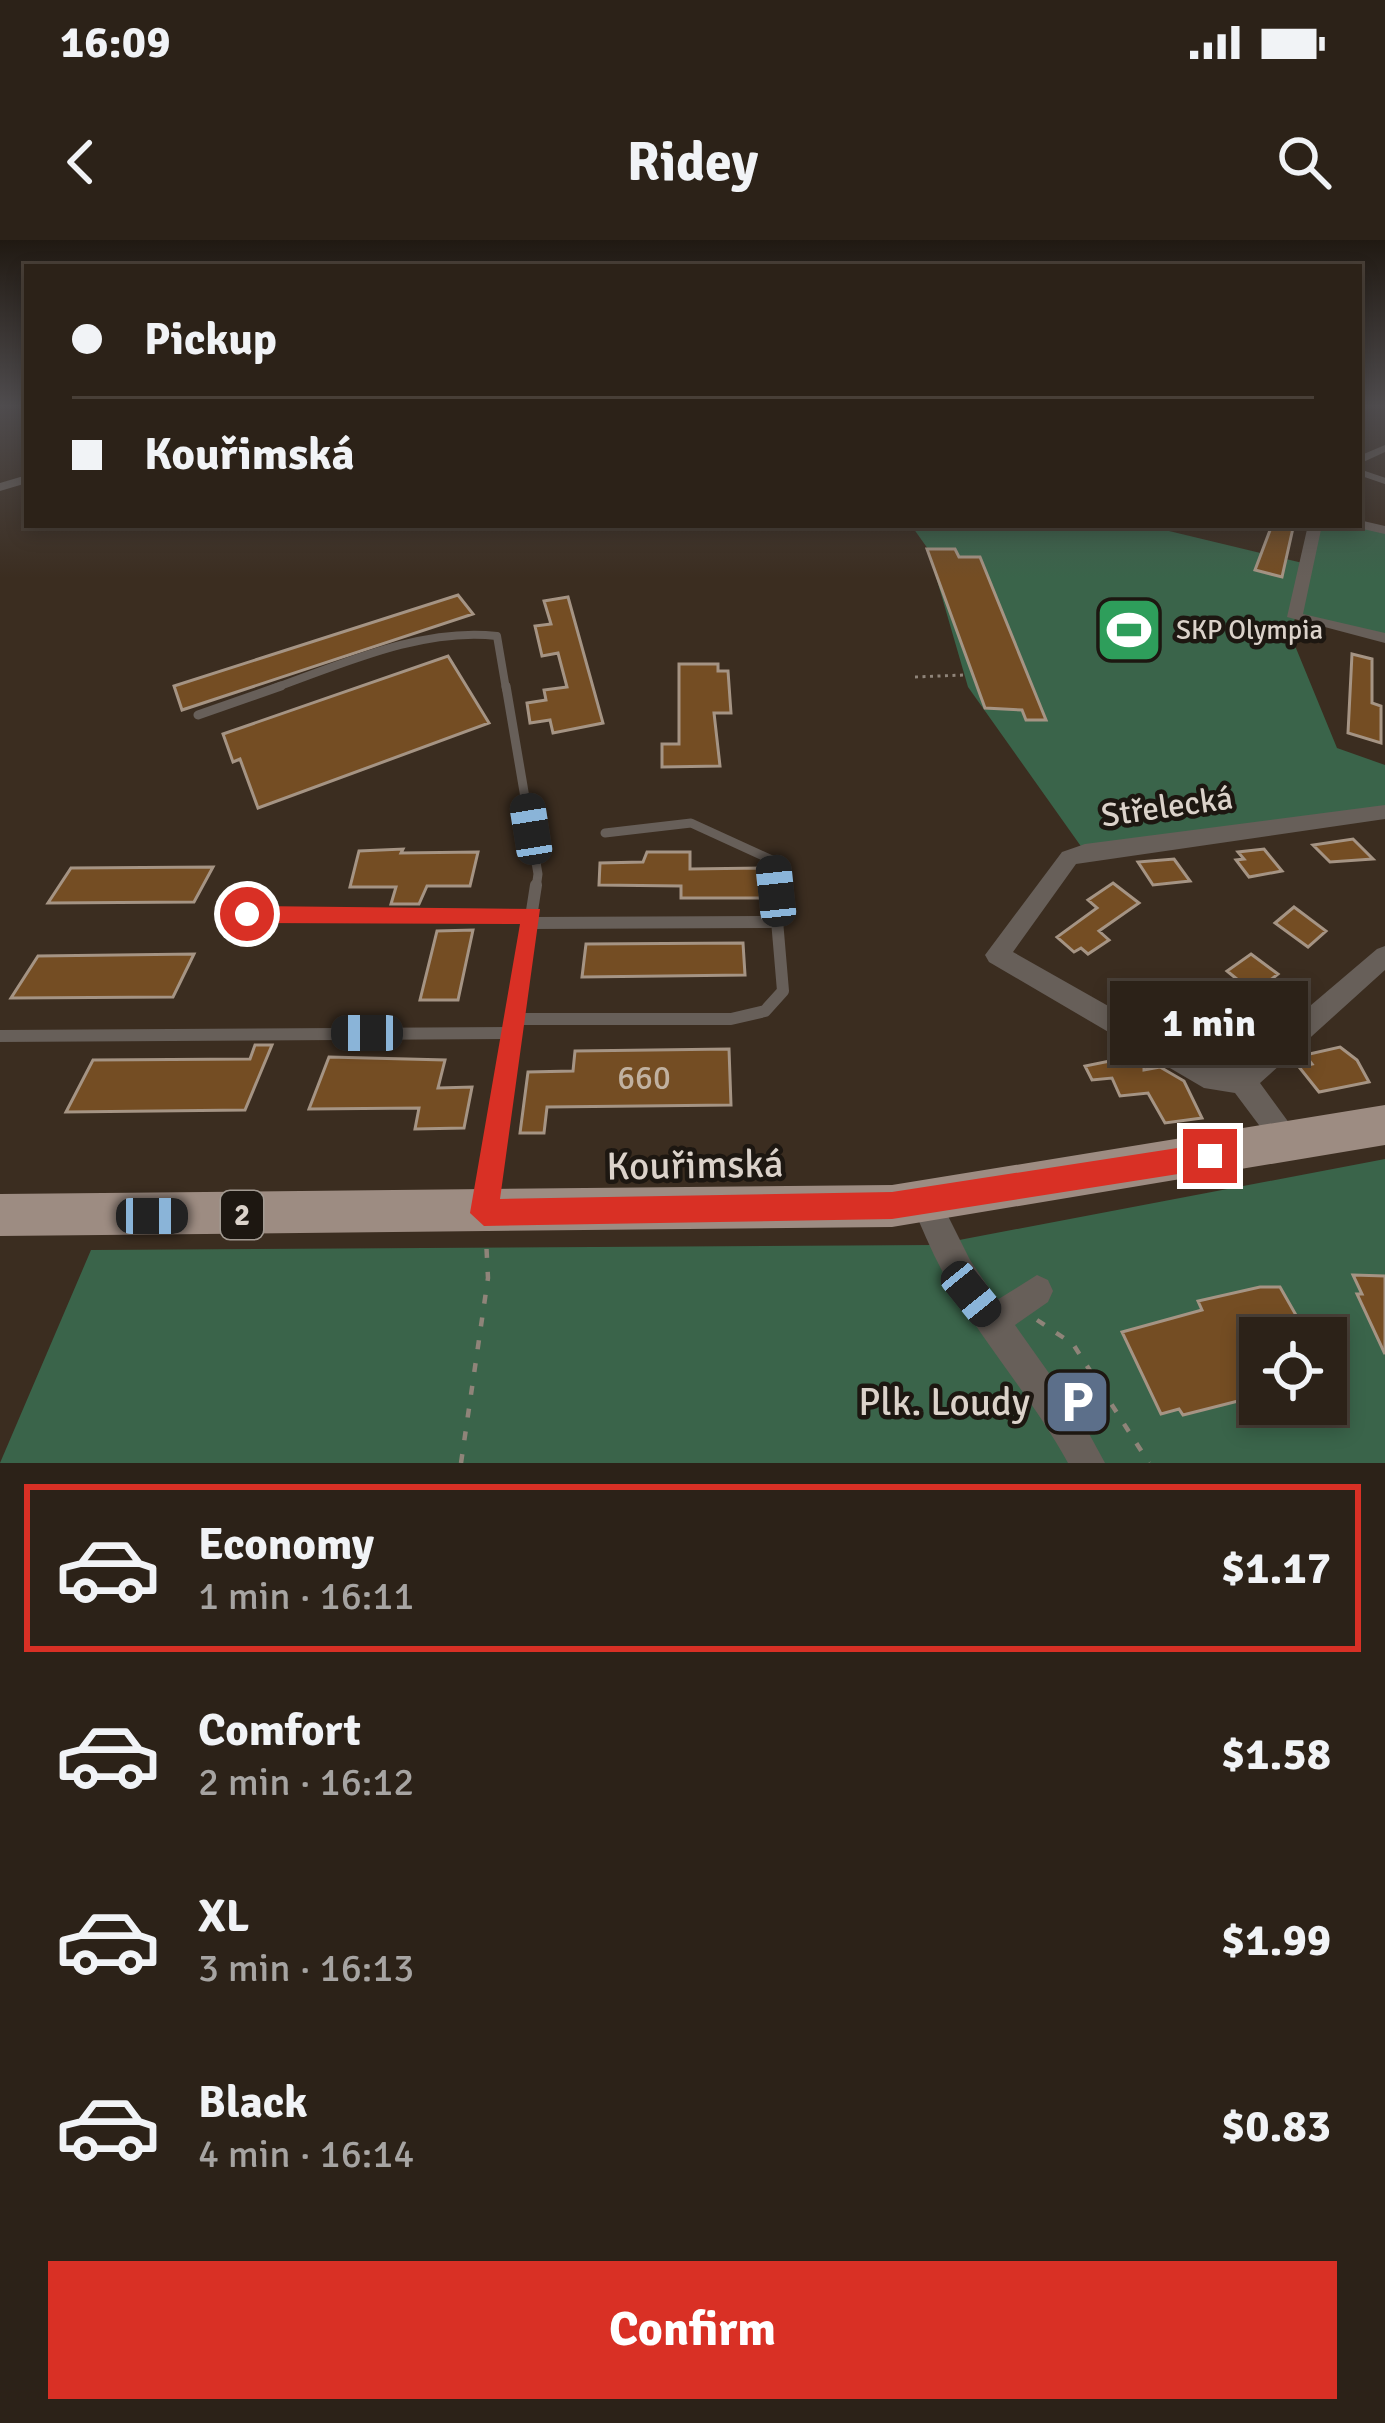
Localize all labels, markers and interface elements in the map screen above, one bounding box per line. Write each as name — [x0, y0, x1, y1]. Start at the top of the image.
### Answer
text: 16:09 — [60, 15, 170, 70]
icon: back — [48, 129, 114, 195]
text: Ridey — [627, 129, 758, 196]
icon: search — [1271, 129, 1337, 195]
text: Pickup — [144, 312, 277, 367]
text: Kouřimská — [144, 427, 355, 482]
sports icon: SKP Olympia — [1094, 595, 1164, 665]
place label: SKP Olympia — [1176, 614, 1323, 647]
street label: Střelecká — [1098, 777, 1236, 837]
car — [508, 791, 554, 867]
car — [754, 853, 798, 929]
route start — [220, 887, 274, 941]
callout: 1 min — [1111, 982, 1309, 1066]
text: 1 min — [1162, 999, 1256, 1047]
car — [331, 1015, 403, 1051]
house number: 660 — [617, 1058, 671, 1099]
route end — [1183, 1129, 1237, 1183]
street label: Kouřimská — [606, 1139, 784, 1191]
road number: 2 — [221, 1191, 263, 1239]
car — [116, 1198, 188, 1234]
car — [934, 1255, 1008, 1333]
map controls — [1239, 1317, 1347, 1425]
button: locate — [1239, 1317, 1347, 1425]
parking icon: Plk. Loudy — [1042, 1367, 1112, 1437]
place label: Plk. Loudy — [858, 1378, 1030, 1426]
icon: car — [54, 1514, 162, 1622]
text: Economy — [198, 1517, 374, 1572]
text: $1.17 — [1221, 1541, 1331, 1596]
text: 1 min · 16:11 — [198, 1572, 414, 1620]
icon: car — [54, 1700, 162, 1808]
text: Comfort — [198, 1703, 361, 1758]
text: $1.58 — [1221, 1727, 1331, 1782]
text: 2 min · 16:12 — [198, 1758, 414, 1806]
icon: car — [54, 1886, 162, 1994]
text: XL — [198, 1889, 249, 1944]
text: $1.99 — [1221, 1913, 1331, 1968]
text: 3 min · 16:13 — [198, 1944, 414, 1992]
icon: car — [54, 2072, 162, 2180]
text: Black — [198, 2075, 308, 2130]
text: $0.83 — [1221, 2099, 1331, 2154]
text: 4 min · 16:14 — [198, 2130, 414, 2178]
button: Confirm — [48, 2261, 1337, 2399]

